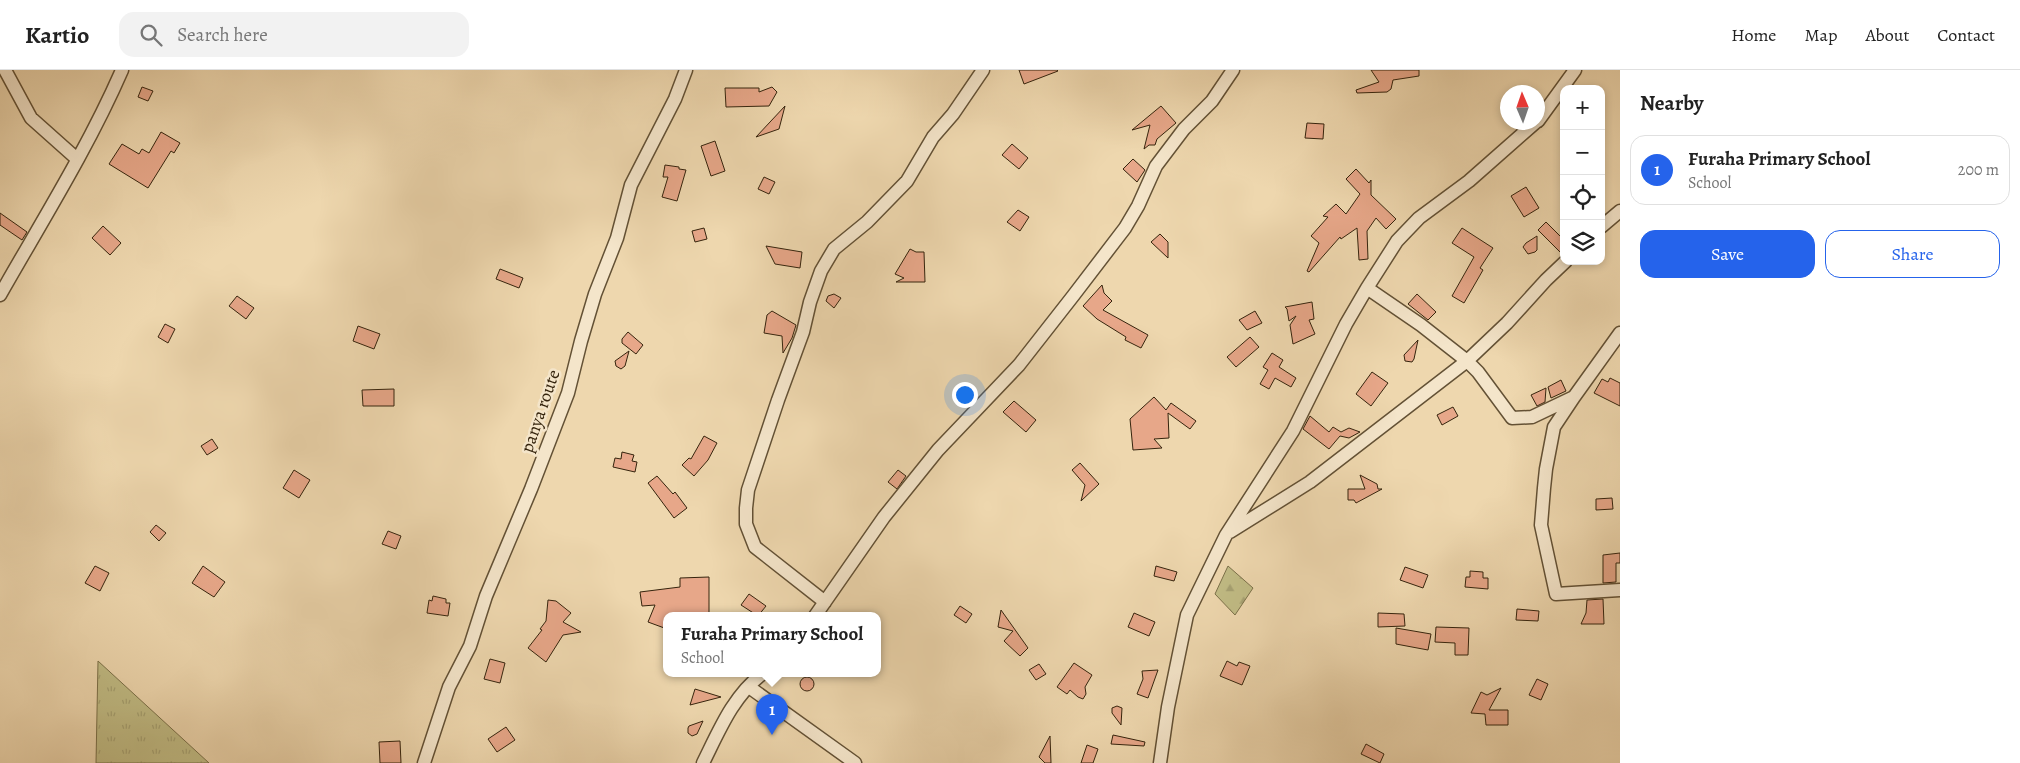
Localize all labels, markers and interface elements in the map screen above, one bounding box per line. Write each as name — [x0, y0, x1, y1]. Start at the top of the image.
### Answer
search box — [119, 12, 469, 57]
text: Kartio — [25, 19, 89, 51]
icon: search — [137, 21, 165, 49]
text: Search here — [177, 22, 268, 48]
text: Home — [1731, 23, 1776, 47]
text: Map — [1804, 23, 1837, 47]
text: About — [1865, 23, 1909, 47]
text: Contact — [1937, 23, 1995, 47]
north arrow — [1500, 85, 1545, 130]
map controls — [1560, 85, 1605, 265]
button: + — [1560, 85, 1605, 130]
text: Nearby — [1640, 89, 1703, 117]
button: − — [1560, 130, 1605, 175]
text: Furaha Primary School — [1688, 146, 1870, 172]
text: 1 — [1654, 159, 1660, 181]
text: 200 m — [1958, 159, 1999, 181]
text: School — [1688, 172, 1731, 194]
button: locate — [1560, 175, 1605, 220]
button: layers — [1560, 220, 1605, 265]
button: Save — [1640, 230, 1815, 278]
button: Share — [1825, 230, 2000, 278]
street label: panya route — [515, 366, 565, 456]
your location — [952, 382, 978, 408]
popup — [663, 612, 881, 677]
text: Furaha Primary School — [681, 621, 863, 647]
text: School — [681, 647, 724, 669]
pin: 1 — [756, 694, 788, 735]

